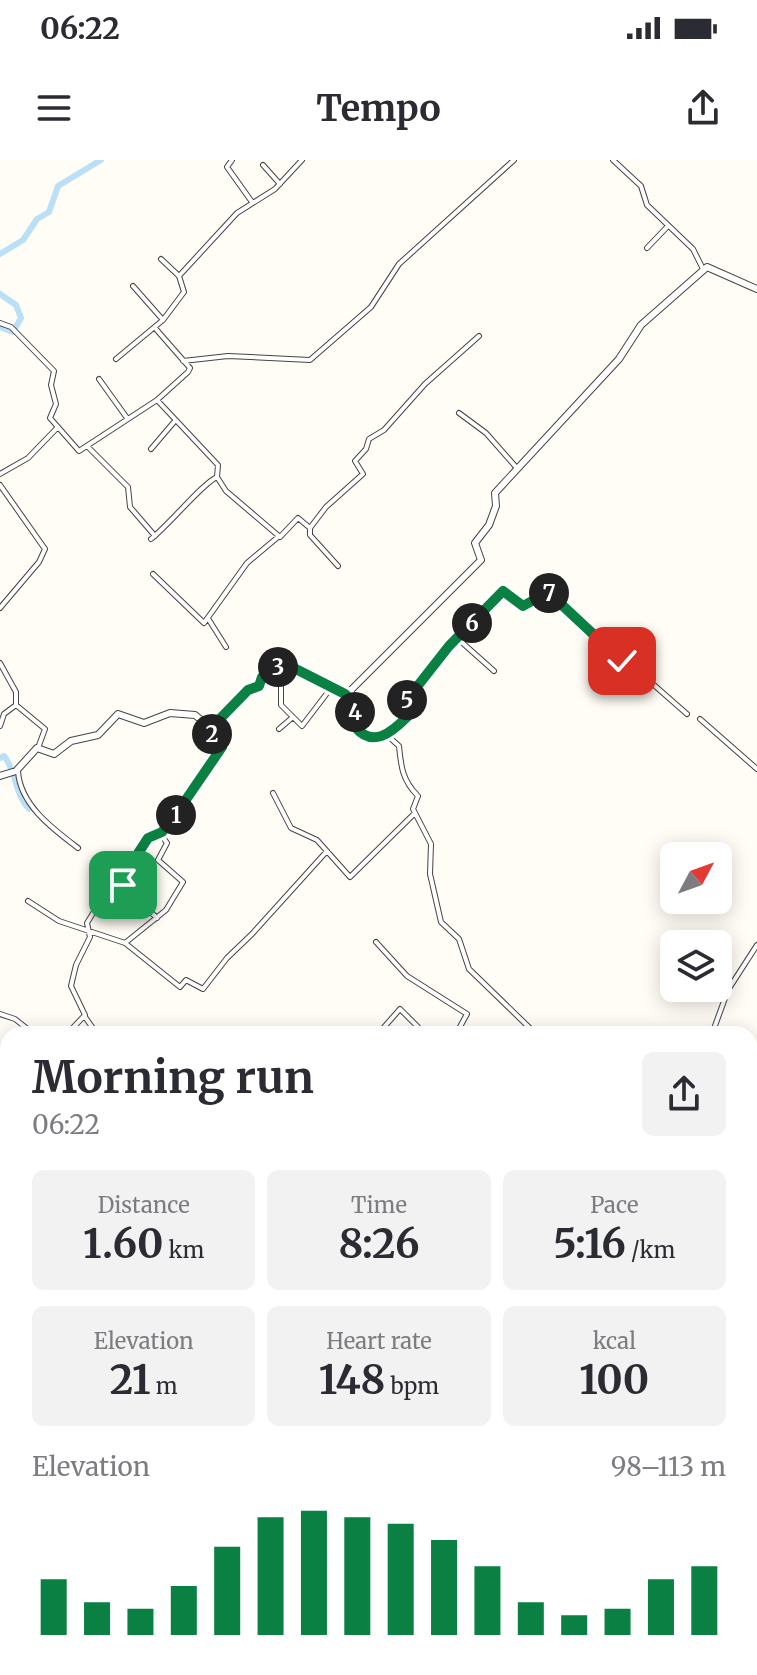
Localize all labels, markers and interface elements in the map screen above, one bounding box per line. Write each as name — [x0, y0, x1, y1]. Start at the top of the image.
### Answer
text: 06:22 — [40, 9, 120, 47]
icon: menu — [32, 86, 76, 130]
text: Tempo — [316, 86, 441, 131]
icon: share — [681, 86, 725, 130]
pin: 7 — [529, 573, 569, 613]
text: 7 — [542, 579, 556, 607]
pin: 6 — [452, 603, 492, 643]
text: 6 — [465, 609, 479, 637]
pin — [588, 627, 656, 695]
icon: check — [600, 639, 644, 683]
pin: 3 — [258, 647, 298, 687]
text: 3 — [272, 653, 284, 681]
pin: 5 — [387, 680, 427, 720]
text: 5 — [401, 686, 413, 714]
pin: 4 — [335, 692, 375, 732]
text: 4 — [348, 698, 362, 726]
pin: 2 — [192, 714, 232, 754]
text: 2 — [206, 720, 218, 748]
pin: 1 — [156, 795, 196, 835]
text: 1 — [171, 801, 181, 829]
north arrow — [660, 842, 732, 914]
map controls — [660, 842, 732, 1002]
pin — [89, 851, 157, 919]
icon: arrive — [101, 863, 145, 907]
button: layers — [660, 930, 732, 1002]
text: Morning run — [32, 1050, 314, 1105]
button: share — [642, 1052, 726, 1136]
text: 06:22 — [32, 1108, 100, 1141]
text: Distance — [98, 1191, 190, 1219]
text: Time — [351, 1191, 407, 1219]
text: Pace — [590, 1191, 638, 1219]
text: 1.60 — [83, 1219, 163, 1269]
text: 8:26 — [338, 1219, 420, 1269]
text: 5:16 — [553, 1219, 626, 1269]
text: km — [163, 1236, 204, 1264]
text: /km — [626, 1236, 675, 1264]
text: Elevation — [94, 1327, 194, 1355]
text: Heart rate — [326, 1327, 432, 1355]
text: kcal — [593, 1327, 636, 1355]
text: 21 — [110, 1355, 151, 1405]
text: 148 — [319, 1355, 385, 1405]
text: 100 — [579, 1355, 649, 1405]
text: m — [151, 1372, 178, 1400]
text: bpm — [385, 1372, 439, 1400]
text: Elevation — [32, 1450, 150, 1483]
text: 98–113 m — [611, 1450, 726, 1483]

